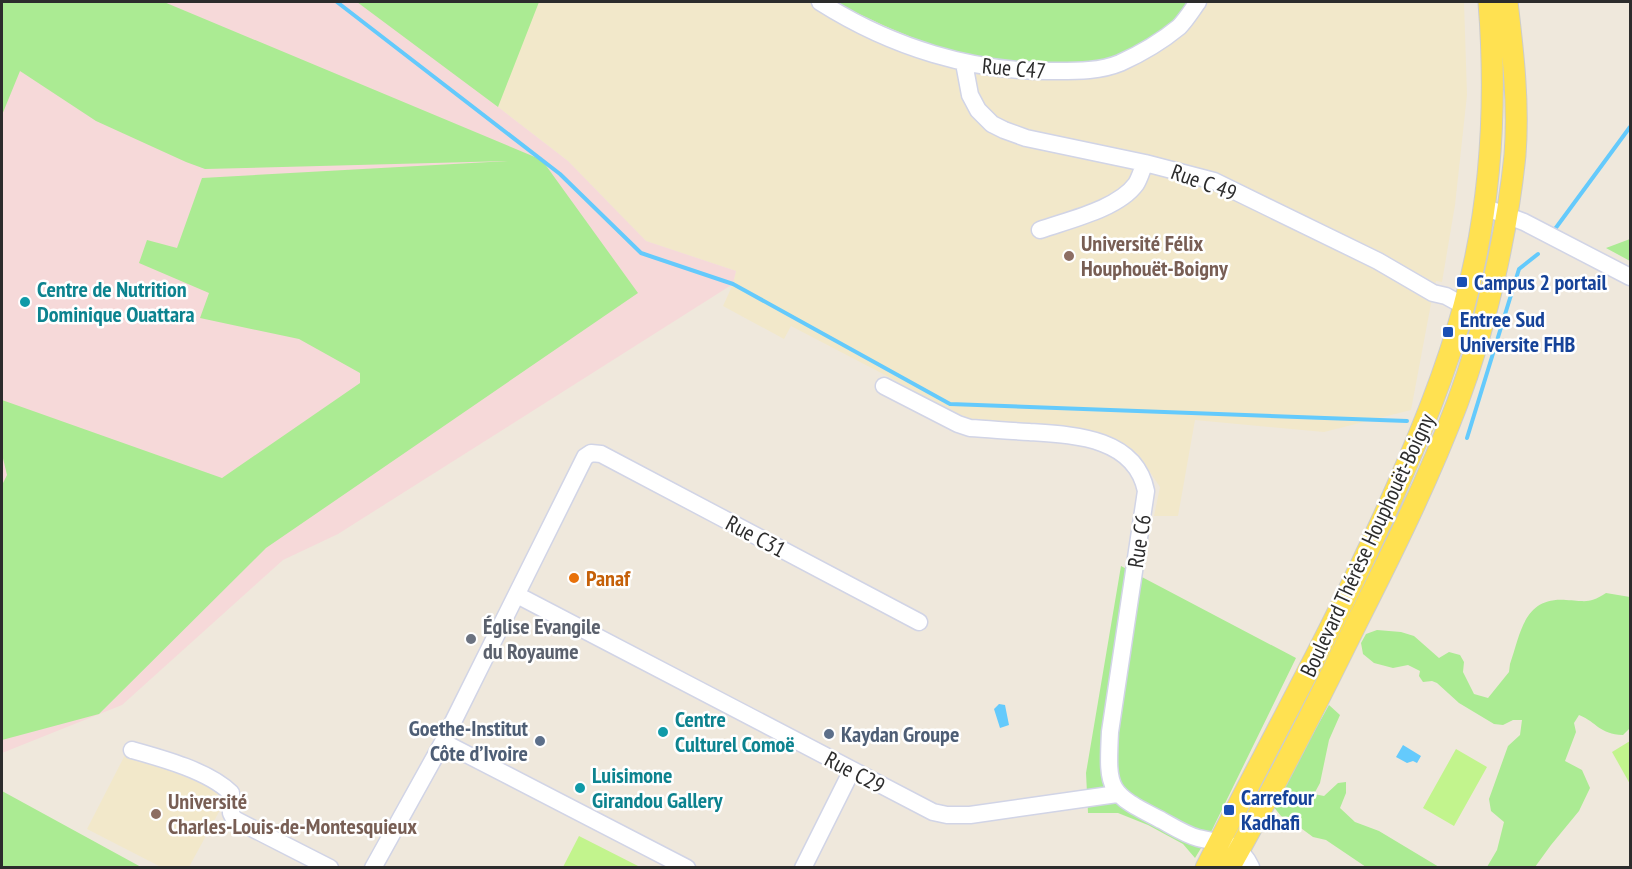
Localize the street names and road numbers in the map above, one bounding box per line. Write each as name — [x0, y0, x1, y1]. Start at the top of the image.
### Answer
street label: Rue C47 — [981, 51, 1047, 85]
street label: Rue C 49 — [1167, 157, 1241, 207]
street label: Boulevard Thérèse Houphouët-Boigny — [1294, 408, 1441, 681]
street label: Rue C31 — [721, 509, 791, 563]
street label: Rue C6 — [1121, 512, 1157, 570]
street label: Rue C29 — [820, 745, 890, 799]

